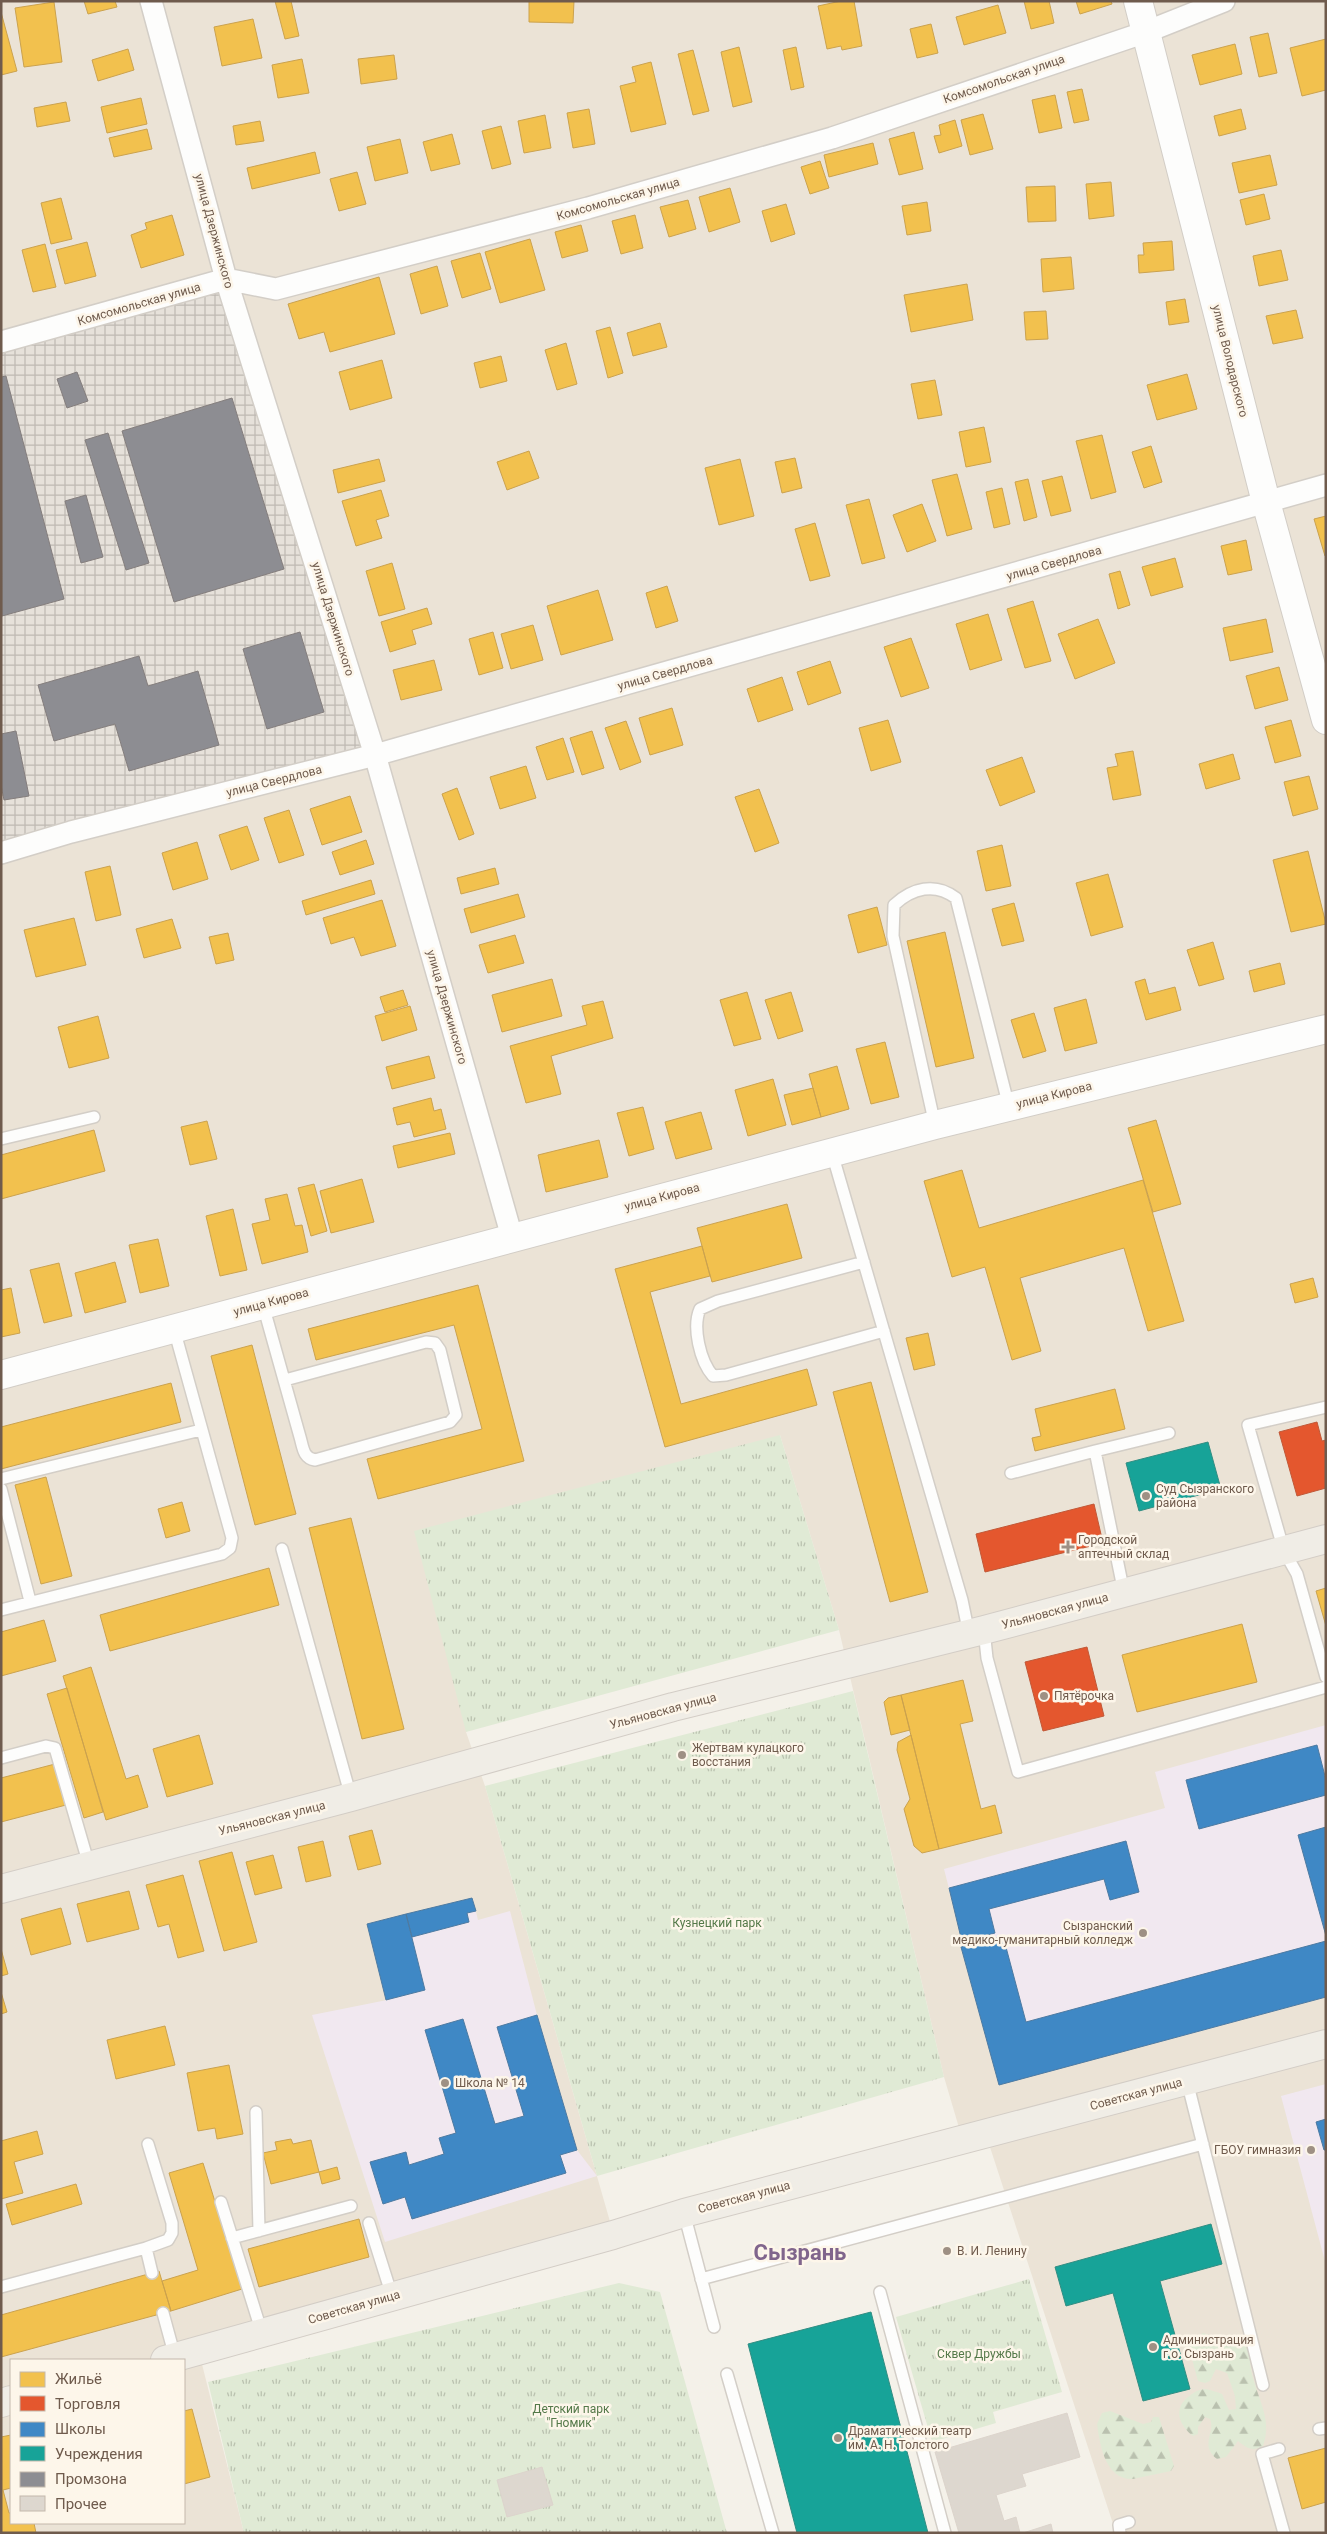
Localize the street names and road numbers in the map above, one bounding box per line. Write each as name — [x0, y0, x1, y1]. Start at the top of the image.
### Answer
street label: Комсомольская улица — [942, 52, 1066, 106]
street label: улица Дзержинского — [192, 172, 236, 290]
street label: Комсомольская улица — [555, 175, 681, 223]
street label: Комсомольская улица — [76, 280, 202, 328]
street label: улица Володарского — [1209, 303, 1251, 419]
street label: улица Свердлова — [1005, 543, 1103, 583]
street label: улица Дзержинского — [309, 560, 357, 678]
street label: улица Свердлова — [616, 653, 714, 693]
street label: улица Свердлова — [225, 762, 323, 800]
street label: улица Дзержинского — [424, 948, 470, 1066]
street label: улица Кирова — [1015, 1079, 1093, 1111]
street label: улица Кирова — [623, 1180, 701, 1214]
street label: улица Кирова — [232, 1285, 310, 1319]
street label: Ульяновская улица — [1000, 1590, 1110, 1632]
street label: Ульяновская улица — [608, 1690, 718, 1732]
street label: Ульяновская улица — [217, 1798, 327, 1838]
street label: Советская улица — [1088, 2075, 1184, 2113]
street label: Советская улица — [696, 2178, 792, 2216]
street label: Советская улица — [306, 2287, 402, 2327]

